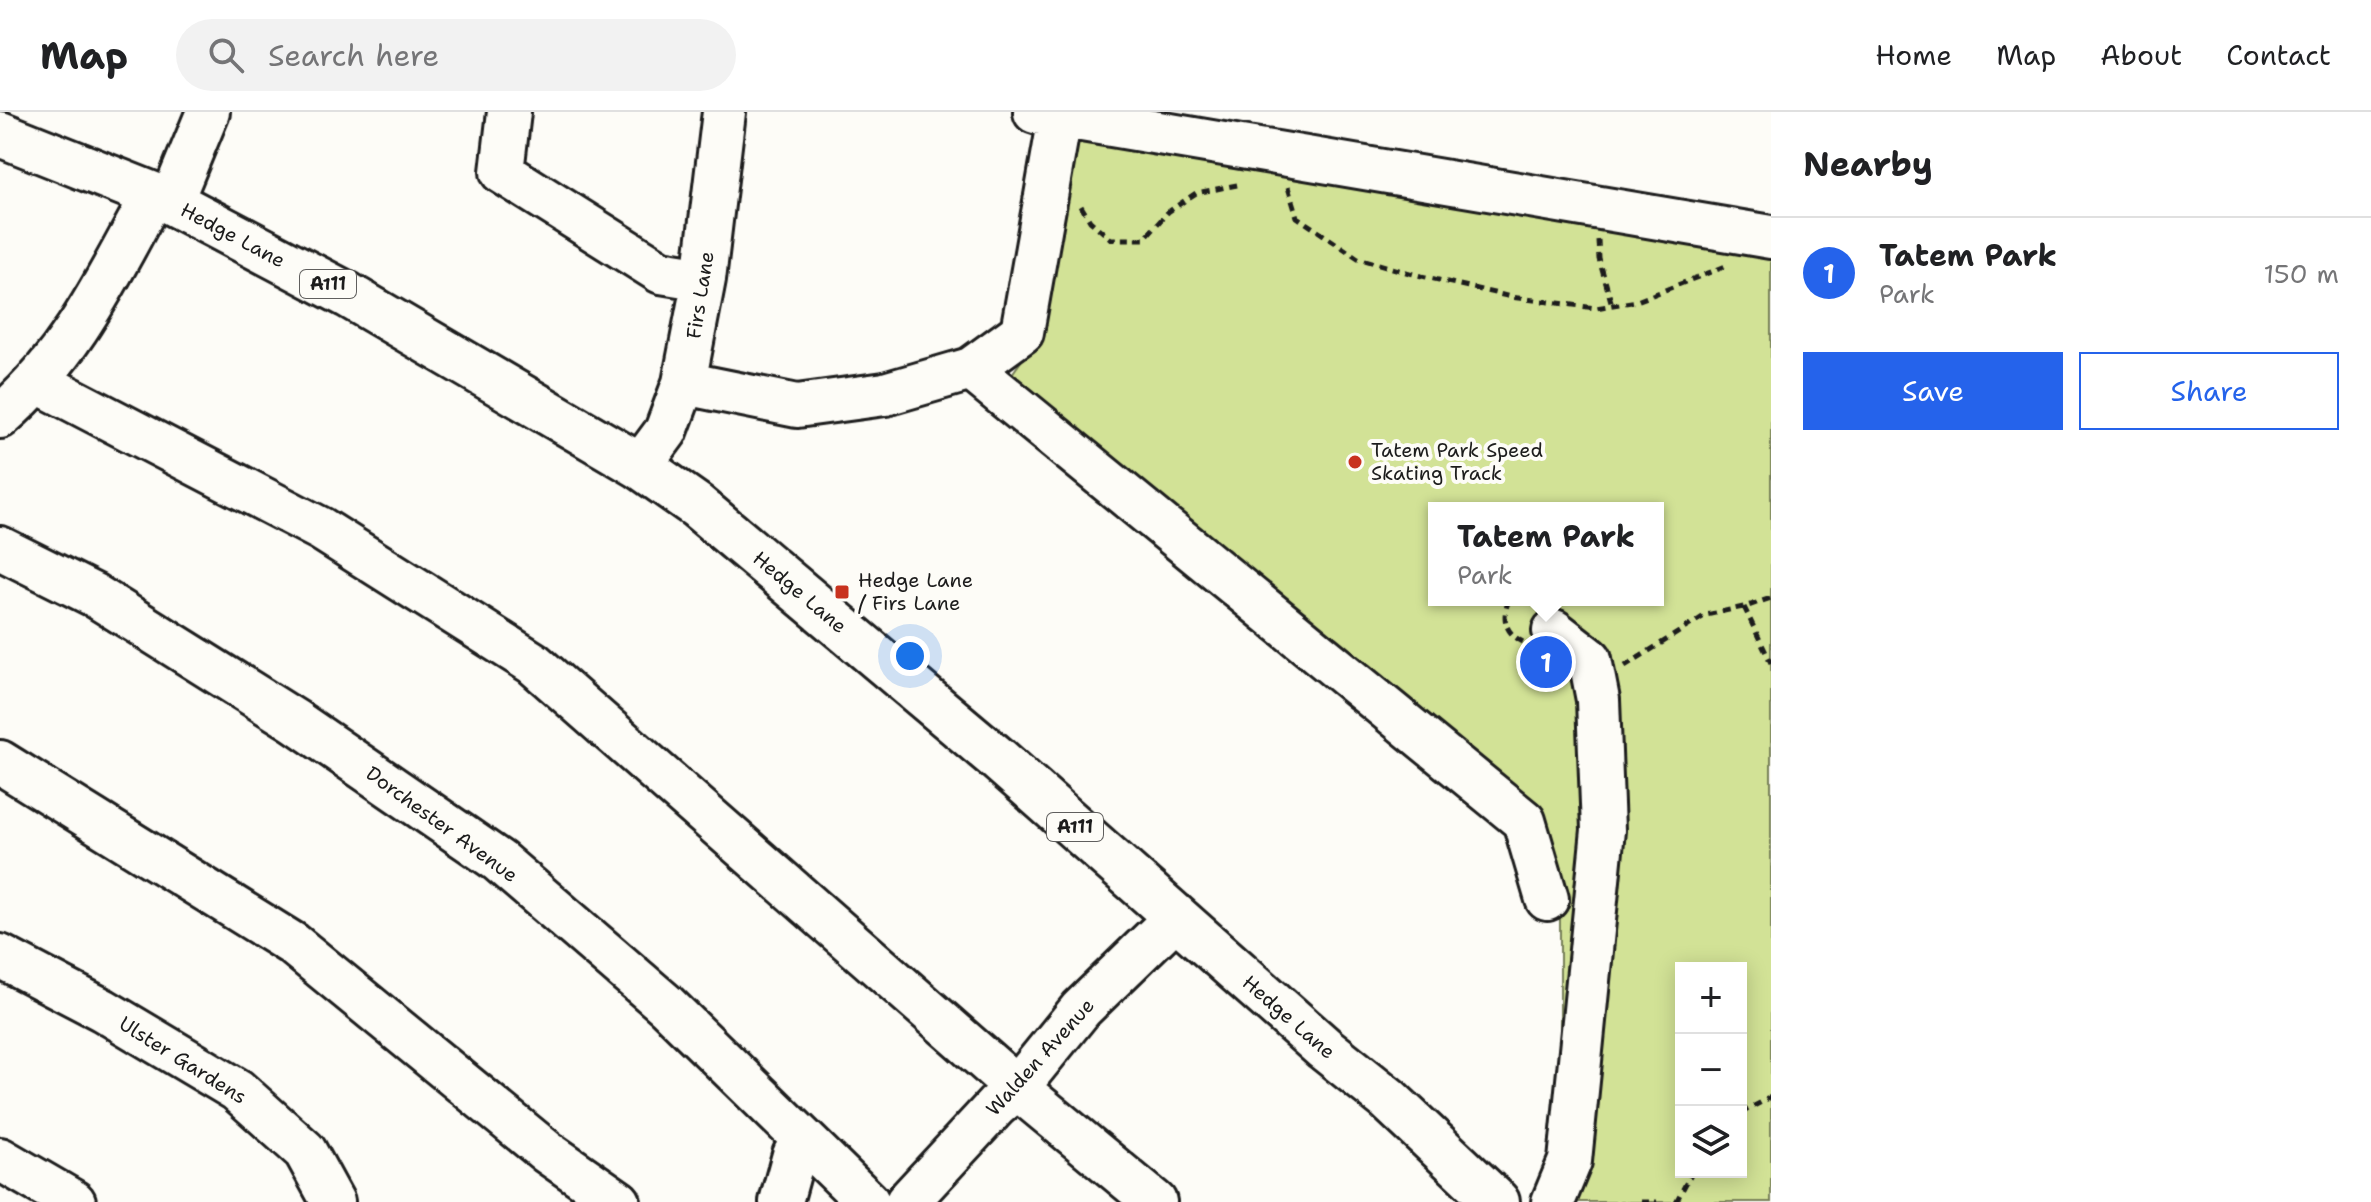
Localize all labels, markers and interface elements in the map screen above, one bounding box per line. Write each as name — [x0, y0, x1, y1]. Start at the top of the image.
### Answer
search box — [176, 19, 736, 91]
text: Map — [40, 30, 128, 81]
icon: search — [204, 33, 248, 77]
text: Search here — [268, 35, 439, 76]
text: Home — [1875, 36, 1952, 74]
text: Map — [1996, 36, 2056, 74]
text: About — [2100, 36, 2182, 74]
text: Contact — [2226, 36, 2331, 74]
text: Nearby — [1803, 141, 1933, 187]
street label: Hedge Lane — [176, 197, 290, 273]
text: Tatem Park — [1879, 235, 2057, 276]
street label: Firs Lane — [680, 249, 720, 341]
text: 1 — [1823, 256, 1835, 291]
text: 150 m — [2263, 256, 2339, 291]
road number: A111 — [300, 270, 356, 298]
text: Park — [1879, 276, 1935, 311]
button: Save — [1803, 352, 2063, 430]
button: Share — [2079, 352, 2339, 430]
place label: Tatem Park Speed Skating Track — [1371, 437, 1543, 486]
marker: Tatem Park Speed Skating Track — [1346, 453, 1364, 471]
popup — [1428, 502, 1664, 606]
text: Tatem Park — [1457, 516, 1635, 557]
street label: Hedge Lane — [748, 545, 852, 639]
text: Park — [1457, 557, 1513, 592]
place label: Hedge Lane / Firs Lane — [858, 567, 973, 616]
marker: Hedge Lane / Firs Lane — [833, 583, 851, 601]
pin: 1 — [1520, 632, 1572, 692]
your location — [890, 636, 930, 676]
street label: Dorchester Avenue — [361, 760, 523, 888]
road number: A111 — [1047, 813, 1103, 841]
map controls — [1675, 962, 1747, 1178]
button: + — [1675, 962, 1747, 1034]
street label: Hedge Lane — [1237, 969, 1341, 1065]
street label: Walden Avenue — [980, 993, 1100, 1121]
street label: Ulster Gardens — [114, 1010, 252, 1110]
button: − — [1675, 1034, 1747, 1106]
button: layers — [1675, 1106, 1747, 1178]

